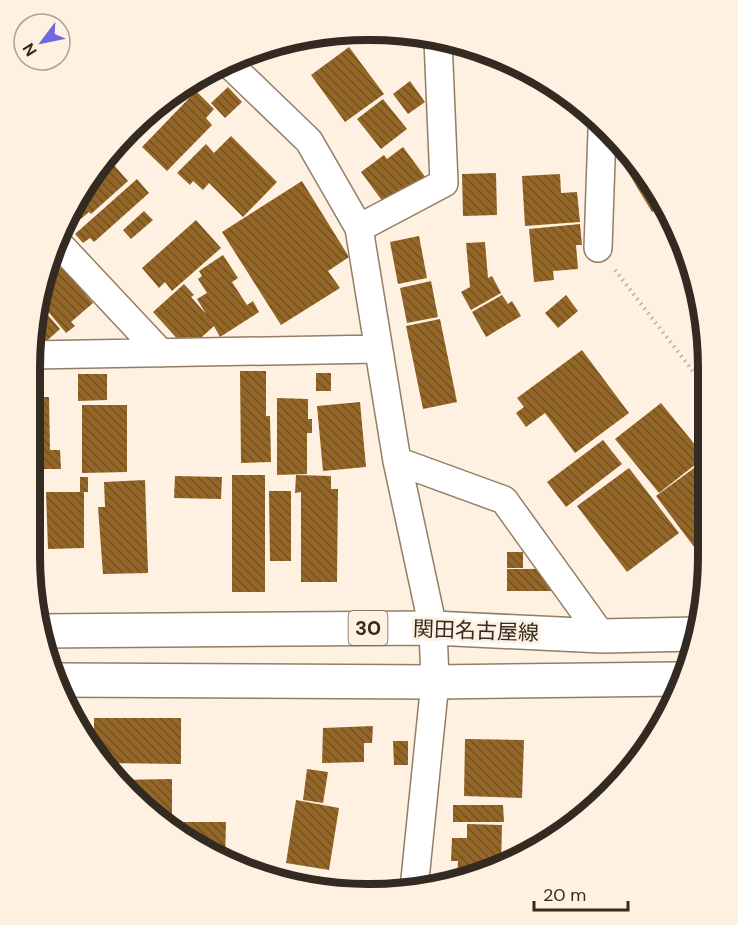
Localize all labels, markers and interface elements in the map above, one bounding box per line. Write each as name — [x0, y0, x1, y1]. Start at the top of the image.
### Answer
north arrow — [12, 12, 72, 72]
text: N — [18, 39, 42, 60]
road number: 30 — [348, 611, 388, 645]
street label: 関田名古屋線 — [413, 615, 539, 647]
scale bar — [534, 874, 628, 912]
text: 20 m — [543, 883, 586, 907]

